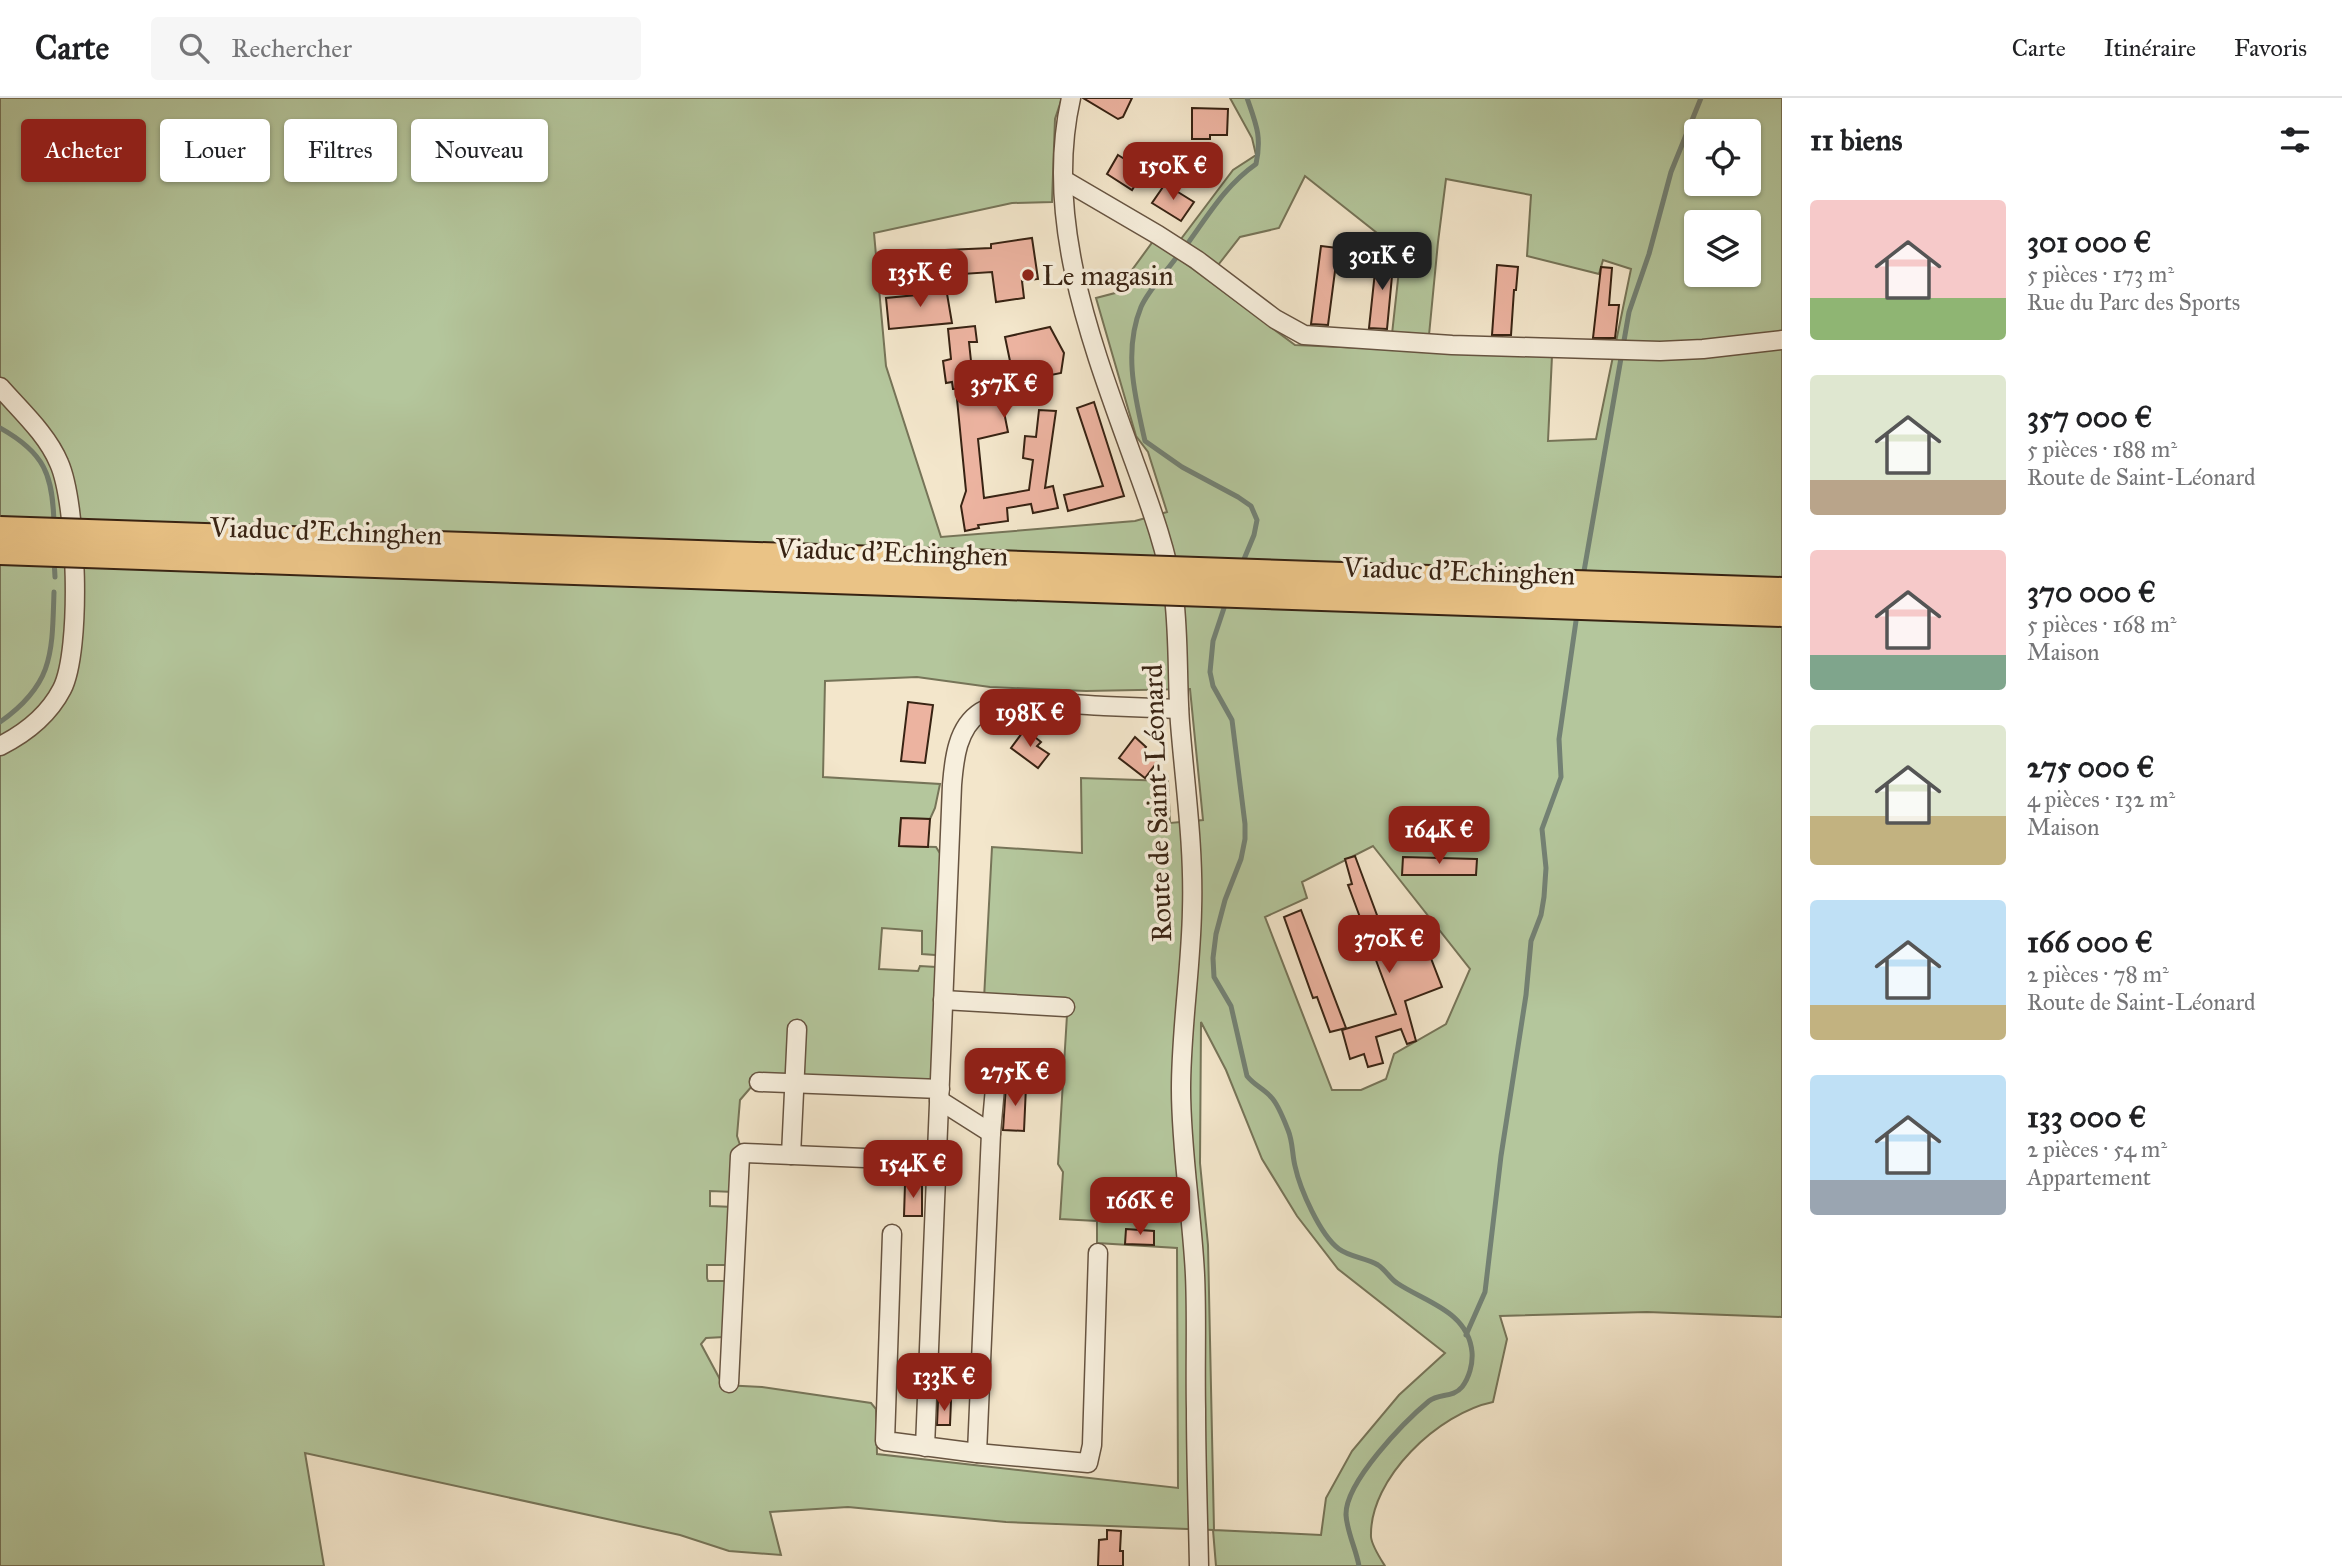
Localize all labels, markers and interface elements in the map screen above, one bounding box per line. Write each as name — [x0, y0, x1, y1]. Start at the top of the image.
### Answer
search box — [151, 17, 641, 80]
text: Carte — [35, 28, 109, 68]
icon: search — [175, 29, 213, 67]
text: Rechercher — [231, 32, 352, 64]
text: Carte — [2012, 33, 2066, 63]
text: Itinéraire — [2104, 33, 2196, 63]
text: Favoris — [2234, 33, 2307, 63]
chip: Acheter — [21, 119, 146, 182]
chip: Louer — [160, 119, 270, 182]
chip: Filtres — [284, 119, 397, 182]
chip: Nouveau — [411, 119, 548, 182]
map controls — [1684, 119, 1761, 287]
button: locate — [1684, 119, 1761, 196]
icon: filters — [2276, 121, 2314, 159]
text: 11 biens — [1810, 122, 1902, 158]
pin: 150K € — [1116, 142, 1230, 202]
text: 150K € — [1139, 151, 1207, 179]
button: layers — [1684, 210, 1761, 287]
text: 301 000 € — [2027, 224, 2152, 260]
icon: home — [1866, 228, 1950, 312]
pin: 301K € — [1325, 232, 1439, 292]
text: 301K € — [1349, 241, 1415, 269]
pin: 135K € — [863, 250, 977, 309]
text: 135K € — [888, 258, 952, 286]
place label: Le magasin — [1042, 258, 1174, 293]
text: 5 pièces · 173 m² — [2027, 260, 2174, 288]
marker: Le magasin — [1020, 267, 1036, 283]
text: Rue du Parc des Sports — [2027, 288, 2240, 316]
pin: 357K € — [947, 360, 1061, 420]
text: 357K € — [970, 369, 1038, 397]
text: 357 000 € — [2027, 399, 2152, 435]
icon: home — [1866, 403, 1950, 487]
text: 5 pièces · 188 m² — [2027, 435, 2177, 463]
text: Route de Saint-Léonard — [2027, 463, 2256, 491]
street label: Viaduc d'Echinghen — [208, 509, 443, 553]
street label: Viaduc d'Echinghen — [774, 530, 1009, 574]
street label: Viaduc d'Echinghen — [1341, 549, 1576, 593]
text: 370 000 € — [2027, 574, 2156, 610]
icon: home — [1866, 578, 1950, 662]
text: 5 pièces · 168 m² — [2027, 610, 2177, 638]
text: Maison — [2027, 638, 2099, 666]
street label: Route de Saint-Léonard — [1135, 663, 1179, 943]
pin: 198K € — [973, 690, 1087, 749]
text: 198K € — [996, 698, 1064, 726]
text: 275 000 € — [2027, 749, 2154, 785]
icon: home — [1866, 753, 1950, 837]
text: 4 pièces · 132 m² — [2027, 785, 2175, 813]
pin: 164K € — [1382, 806, 1496, 866]
text: Maison — [2027, 813, 2099, 841]
text: 164K € — [1405, 815, 1473, 843]
pin: 370K € — [1332, 916, 1446, 975]
text: 370K € — [1354, 924, 1424, 952]
text: 166 000 € — [2027, 924, 2153, 960]
icon: home — [1866, 928, 1950, 1012]
text: 2 pièces · 78 m² — [2027, 960, 2169, 988]
text: Route de Saint-Léonard — [2027, 988, 2256, 1016]
pin: 275K € — [958, 1048, 1072, 1108]
text: 275K € — [981, 1057, 1049, 1085]
text: 133 000 € — [2027, 1099, 2146, 1135]
icon: home — [1866, 1103, 1950, 1187]
text: 2 pièces · 54 m² — [2027, 1135, 2167, 1163]
pin: 154K € — [856, 1140, 970, 1200]
text: 154K € — [879, 1149, 947, 1177]
text: Appartement — [2027, 1163, 2151, 1191]
pin: 166K € — [1083, 1178, 1197, 1237]
text: 166K € — [1106, 1186, 1174, 1214]
pin: 133K € — [887, 1354, 1001, 1413]
text: 133K € — [913, 1362, 975, 1390]

